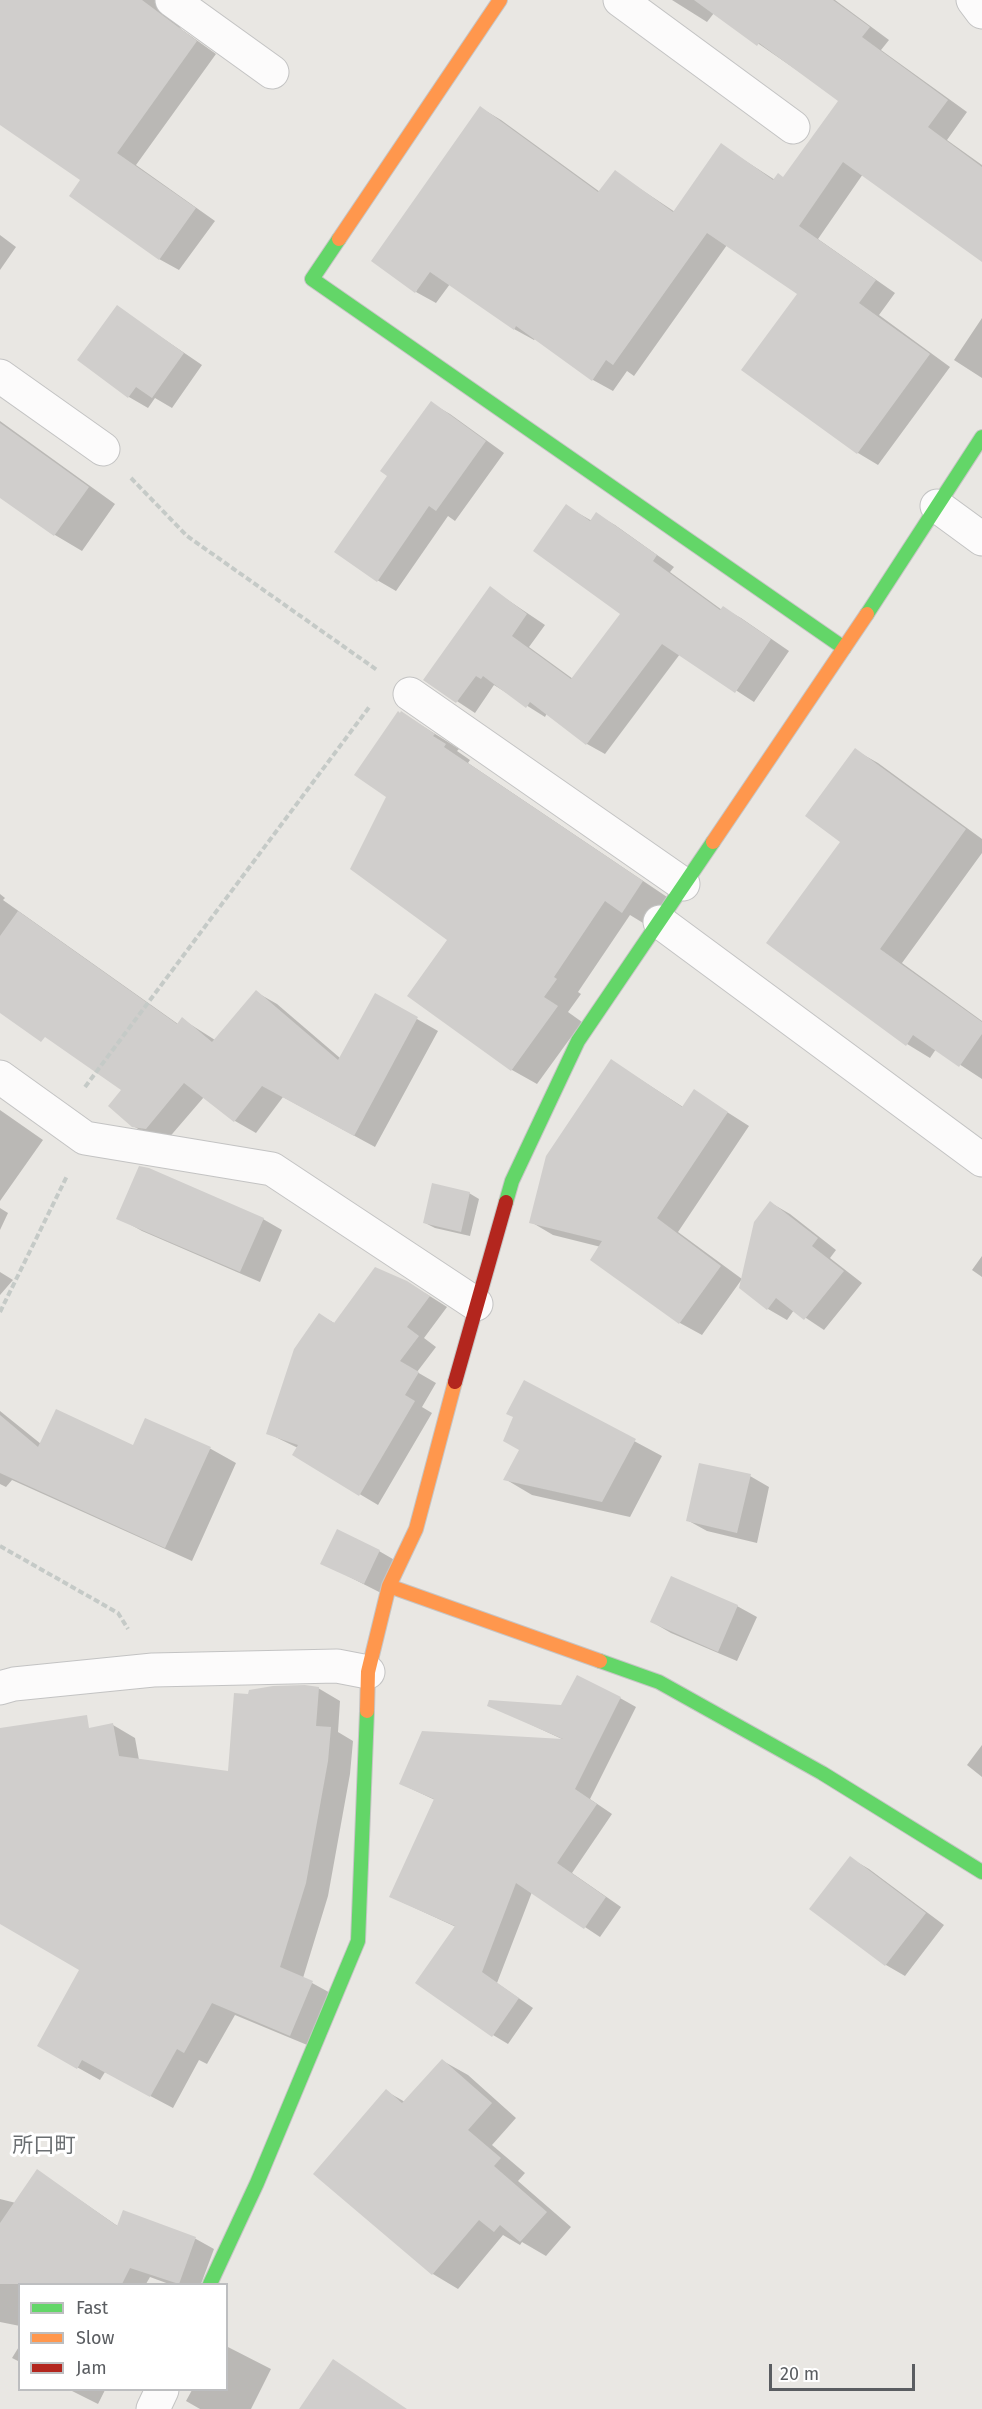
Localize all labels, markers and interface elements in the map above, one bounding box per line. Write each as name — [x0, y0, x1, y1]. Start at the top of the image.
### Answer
district label: 所口町 — [13, 2133, 75, 2159]
legend — [18, 2283, 228, 2391]
text: Fast — [76, 2297, 108, 2319]
text: Slow — [76, 2327, 114, 2349]
scale bar — [772, 2352, 918, 2390]
text: Jam — [76, 2357, 107, 2379]
text: 20 m — [780, 2363, 819, 2385]

